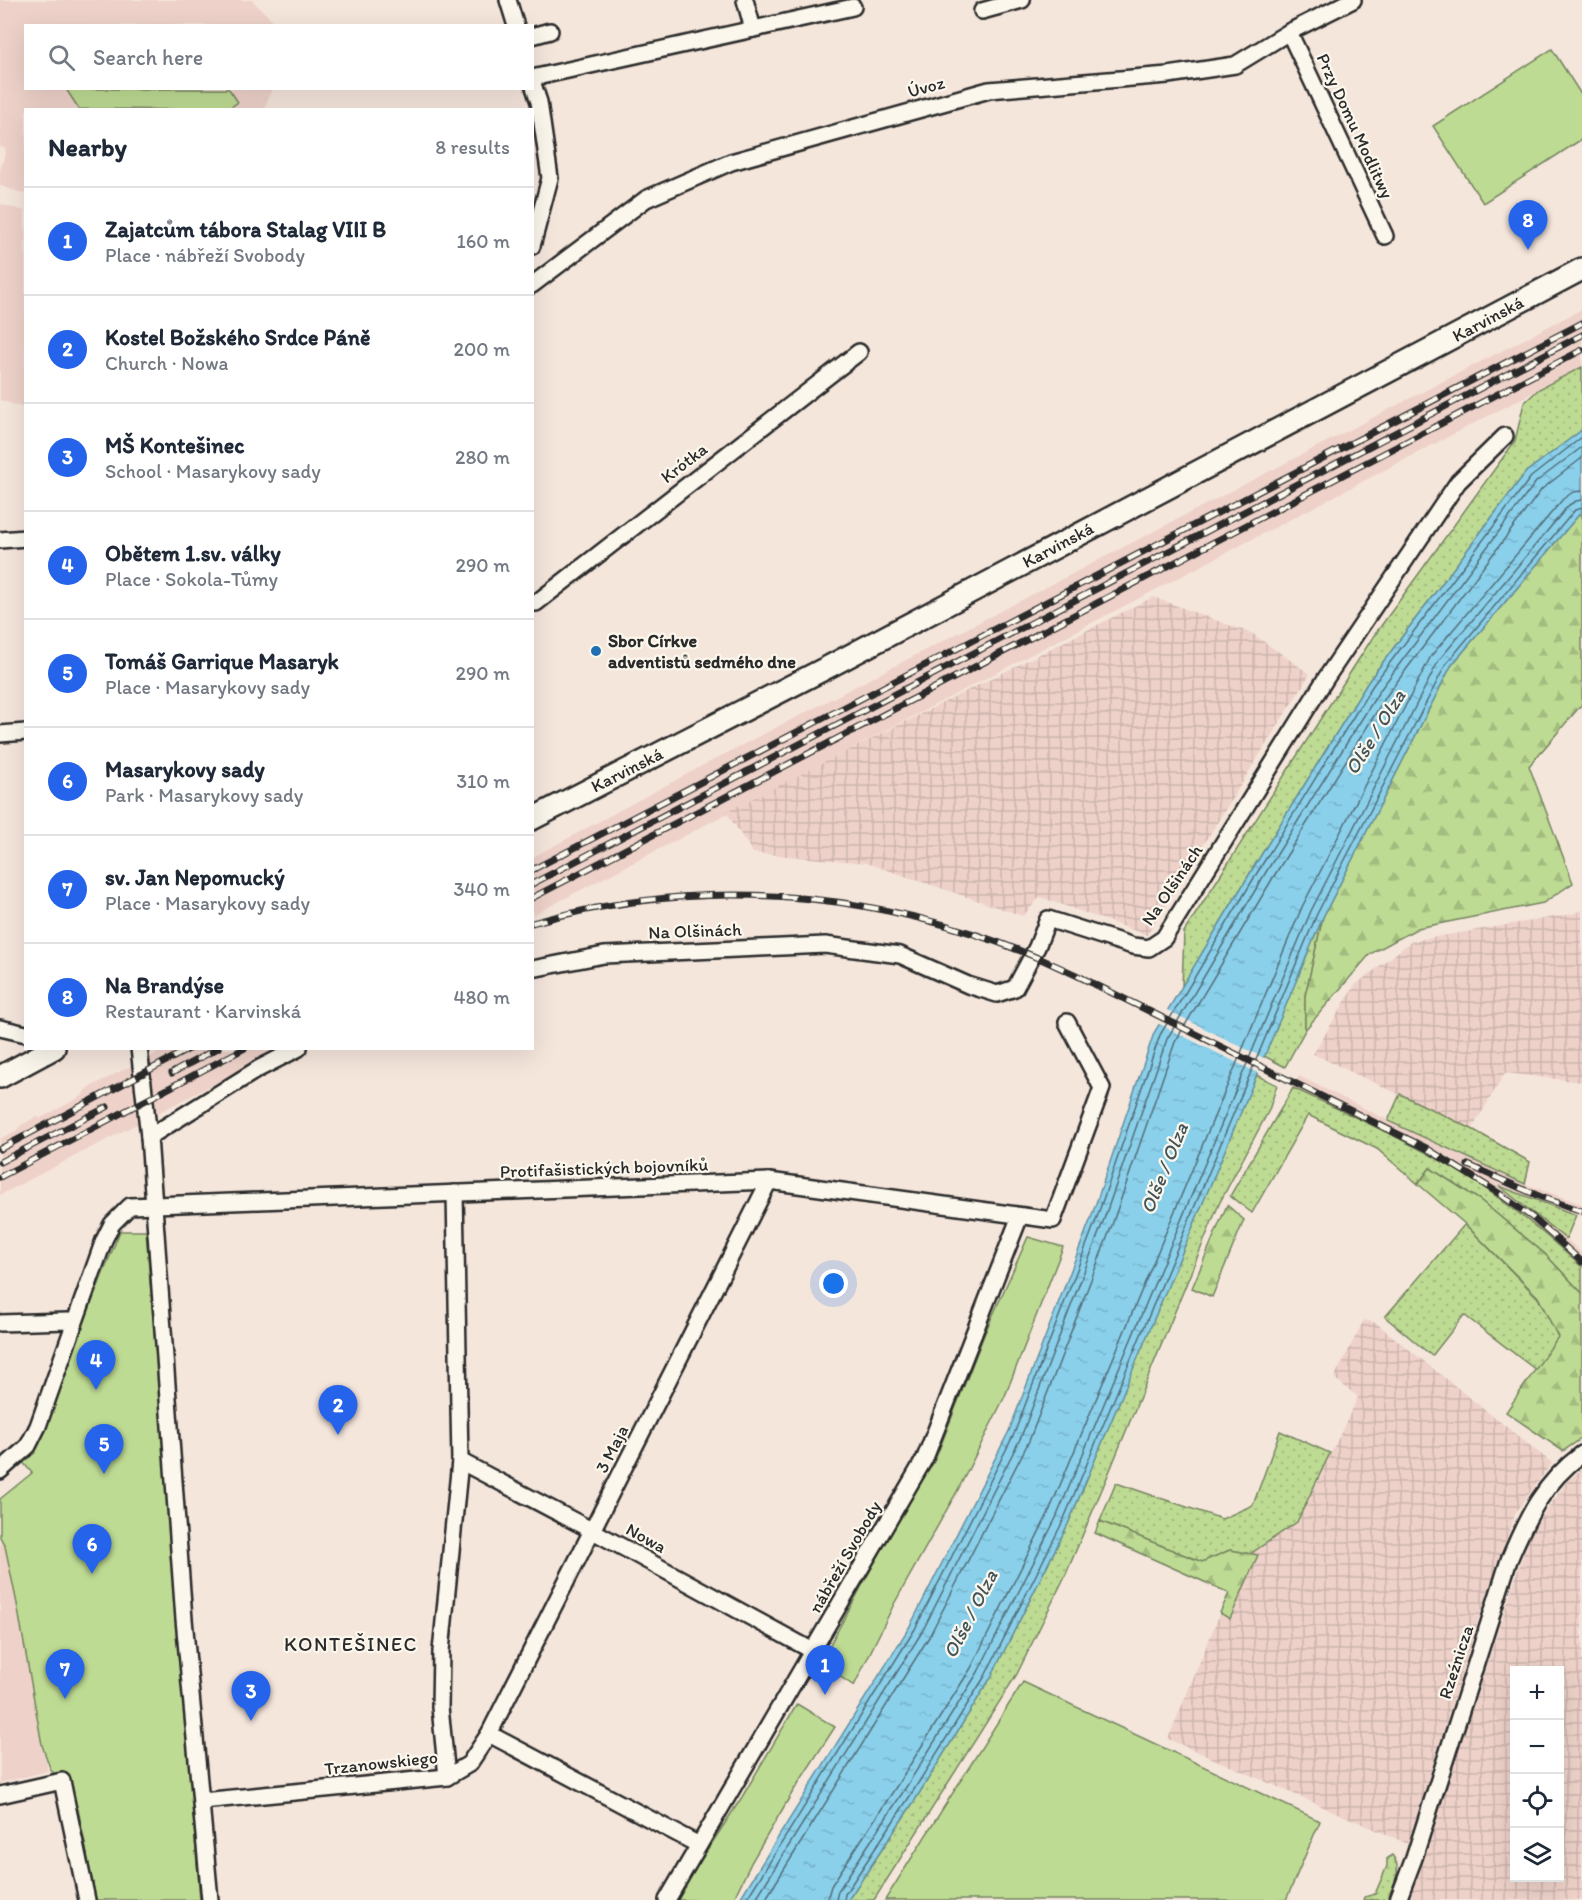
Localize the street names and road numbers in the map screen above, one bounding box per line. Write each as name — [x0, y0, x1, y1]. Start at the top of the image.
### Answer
street label: Przy Domu Modlitwy — [1312, 50, 1399, 203]
street label: Úvoz — [905, 72, 947, 102]
street label: Karvinská — [1449, 291, 1528, 347]
street label: Krótka — [656, 438, 712, 488]
street label: Karvinská — [1019, 517, 1098, 573]
street label: Karvinská — [587, 742, 667, 797]
street label: Na Olšinách — [1137, 840, 1207, 930]
street label: Na Olšinách — [648, 918, 742, 944]
street label: Protifašistických bojovníků — [499, 1153, 709, 1183]
street label: 3 Maja — [591, 1421, 633, 1477]
street label: nábřeží Svobody — [804, 1497, 886, 1617]
street label: Nowa — [622, 1518, 670, 1558]
street label: Rzeźnicza — [1434, 1622, 1478, 1702]
street label: Trzanowskiego — [323, 1746, 439, 1780]

